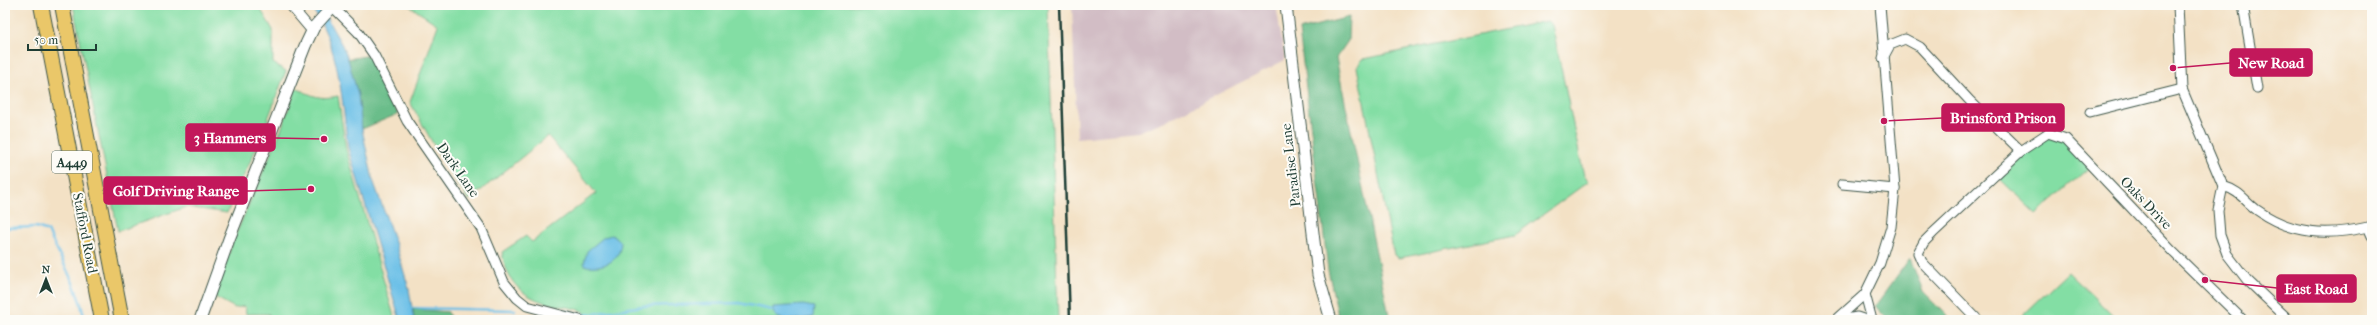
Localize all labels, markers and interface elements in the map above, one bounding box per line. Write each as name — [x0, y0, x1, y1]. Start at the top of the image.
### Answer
scale bar — [28, 26, 96, 52]
text: 50 m — [34, 33, 58, 47]
callout: New Road — [2230, 49, 2312, 76]
text: New Road — [2238, 54, 2305, 72]
callout: Brinsford Prison — [1942, 104, 2064, 131]
text: Brinsford Prison — [1950, 109, 2056, 127]
street label: Paradise Lane — [1277, 122, 1305, 208]
callout: 3 Hammers — [186, 124, 275, 151]
text: 3 Hammers — [194, 129, 267, 147]
street label: Dark Lane — [433, 139, 483, 201]
road number: A449 — [52, 151, 92, 173]
street label: Oaks Drive — [2117, 173, 2175, 233]
callout: Golf Driving Range — [104, 177, 247, 204]
text: Golf Driving Range — [113, 182, 240, 200]
street label: Stafford Road — [69, 191, 101, 275]
north arrow — [26, 259, 66, 299]
text: N — [42, 263, 51, 276]
callout: East Road — [2277, 275, 2356, 302]
text: East Road — [2284, 280, 2349, 298]

